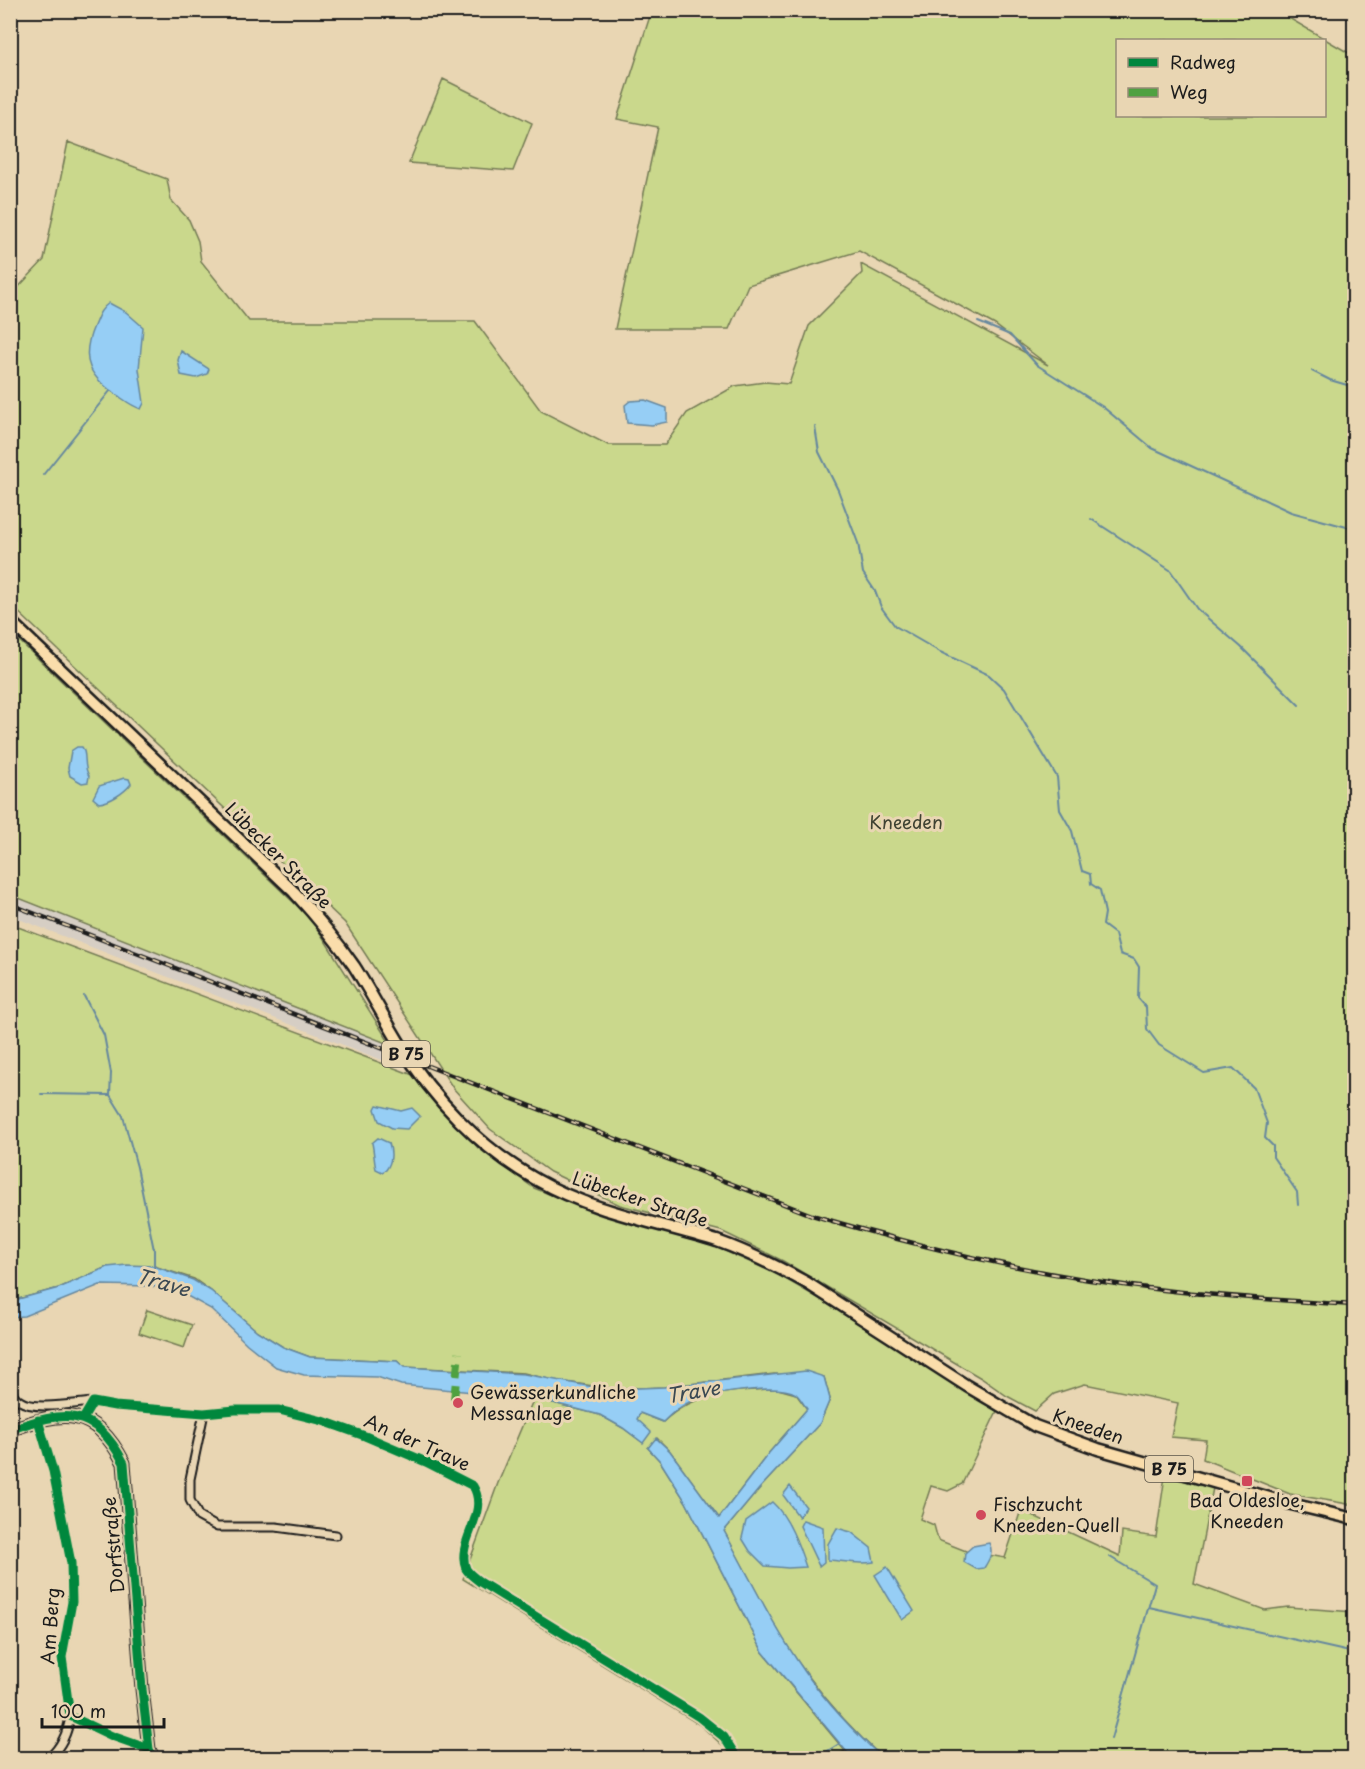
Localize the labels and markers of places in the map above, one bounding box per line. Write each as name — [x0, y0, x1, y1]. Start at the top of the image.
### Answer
place label: Gewässerkundliche Messanlage — [470, 1378, 636, 1426]
marker: Gewässerkundliche Messanlage — [451, 1396, 465, 1410]
marker: Bad Oldesloe, Kneeden — [1240, 1474, 1254, 1488]
place label: Bad Oldesloe, Kneeden — [1189, 1486, 1305, 1534]
place label: Fischzucht Kneeden-Quell — [993, 1490, 1120, 1538]
marker: Fischzucht Kneeden-Quell — [974, 1508, 988, 1522]

